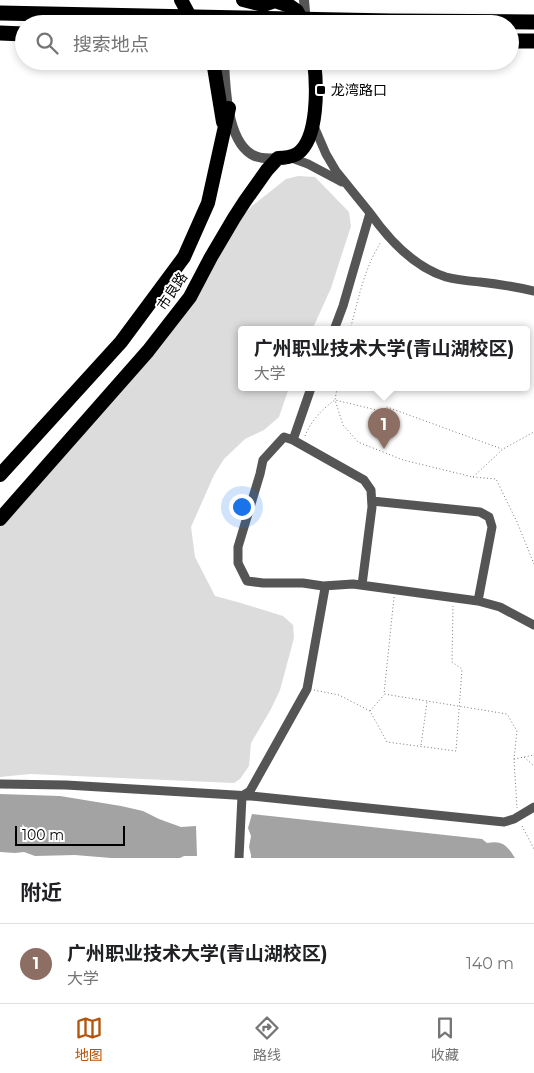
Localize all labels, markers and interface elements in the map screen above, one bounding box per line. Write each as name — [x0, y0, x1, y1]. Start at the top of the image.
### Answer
search box — [15, 15, 519, 70]
icon: search — [33, 29, 61, 57]
text: 搜索地点 — [73, 33, 149, 56]
place label: 龙湾路口 — [331, 81, 387, 99]
marker: 龙湾路口 — [315, 84, 327, 96]
street label: 市良路 — [153, 269, 191, 313]
popup — [238, 326, 530, 391]
text: 广州职业技术大学(青山湖校区) — [254, 337, 514, 360]
text: 大学 — [254, 364, 286, 383]
pin: 1 — [368, 408, 400, 449]
your location — [229, 494, 255, 520]
scale bar — [15, 823, 125, 846]
text: 100 m — [22, 826, 64, 844]
text: 附近 — [20, 880, 62, 905]
text: 广州职业技术大学(青山湖校区) — [67, 942, 328, 965]
text: 1 — [33, 954, 39, 973]
text: 140 m — [466, 954, 514, 973]
text: 大学 — [67, 969, 99, 988]
tab: 地图 — [75, 1014, 103, 1064]
tab: 路线 — [253, 1014, 281, 1064]
tab: 收藏 — [431, 1014, 459, 1064]

